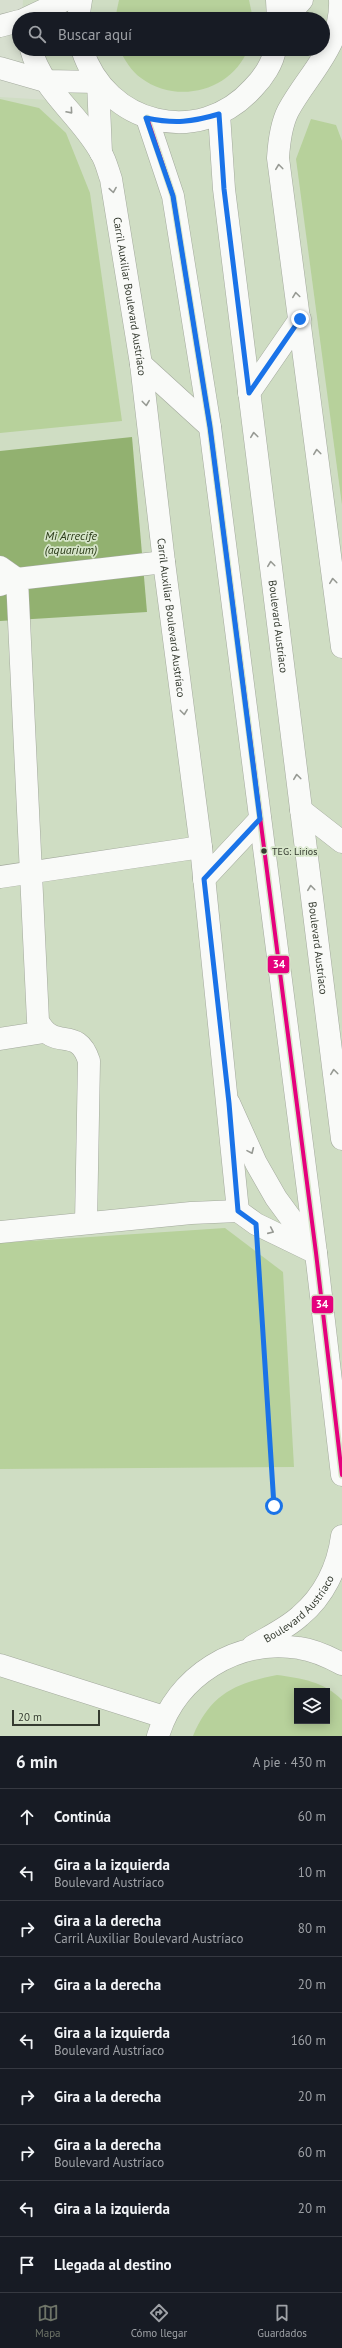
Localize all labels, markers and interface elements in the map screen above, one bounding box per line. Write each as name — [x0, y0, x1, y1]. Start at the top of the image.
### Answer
search box — [12, 12, 330, 56]
icon: search — [26, 23, 48, 45]
text: Buscar aquí — [58, 25, 132, 44]
one-way arrow — [65, 107, 72, 114]
one-way arrow — [275, 164, 284, 170]
one-way arrow — [108, 187, 117, 193]
street label: Carril Auxiliar Boulevard Austríaco — [110, 216, 149, 377]
one-way arrow — [292, 292, 301, 298]
route end — [291, 310, 309, 328]
one-way arrow — [141, 400, 150, 406]
one-way arrow — [250, 432, 259, 438]
one-way arrow — [313, 449, 322, 455]
water label: Mi Arrecife (aquarium) — [45, 528, 97, 557]
street label: Carril Auxiliar Boulevard Austríaco — [154, 537, 189, 698]
one-way arrow — [266, 561, 275, 567]
one-way arrow — [329, 578, 338, 584]
street label: Boulevard Austríaco — [266, 579, 291, 674]
one-way arrow — [179, 709, 188, 715]
one-way arrow — [293, 774, 302, 780]
place label: TEG: Lirios — [272, 845, 317, 858]
marker: TEG: Lirios — [259, 846, 269, 856]
one-way arrow — [307, 885, 316, 891]
street label: Boulevard Austríaco — [306, 901, 331, 995]
line badge: 34 — [267, 955, 290, 974]
text: 34 — [273, 957, 286, 971]
one-way arrow — [330, 1069, 339, 1075]
one-way arrow — [246, 1147, 254, 1154]
one-way arrow — [267, 1226, 275, 1234]
line badge: 34 — [311, 1295, 334, 1314]
text: 34 — [316, 1297, 329, 1311]
route start — [265, 1497, 283, 1515]
street label: Boulevard Austríaco — [261, 1573, 337, 1646]
map controls — [294, 1688, 330, 1724]
button: layers — [294, 1688, 330, 1724]
scale bar — [12, 1708, 100, 1727]
text: 20 m — [18, 1710, 42, 1724]
text: 6 min — [16, 1751, 57, 1773]
text: A pie · 430 m — [253, 1754, 326, 1771]
icon: ahead — [16, 1806, 38, 1828]
text: Continúa — [54, 1807, 111, 1826]
text: 60 m — [298, 1808, 326, 1825]
text: Gira a la izquierda — [54, 1855, 170, 1874]
icon: left — [16, 1862, 38, 1884]
text: 10 m — [298, 1864, 326, 1881]
text: Boulevard Austríaco — [54, 1874, 164, 1891]
text: Gira a la derecha — [54, 1911, 161, 1930]
icon: right — [16, 1918, 38, 1940]
text: 80 m — [298, 1920, 326, 1937]
text: Carril Auxiliar Boulevard Austríaco — [54, 1930, 243, 1947]
icon: right — [16, 1974, 38, 1996]
text: Gira a la derecha — [54, 1975, 161, 1994]
text: 20 m — [298, 1976, 326, 1993]
text: Gira a la izquierda — [54, 2023, 170, 2042]
icon: left — [16, 2030, 38, 2052]
text: 160 m — [291, 2032, 326, 2049]
text: Boulevard Austríaco — [54, 2042, 164, 2059]
icon: right — [16, 2086, 38, 2108]
text: Gira a la derecha — [54, 2087, 161, 2106]
text: 20 m — [298, 2088, 326, 2105]
text: Gira a la derecha — [54, 2135, 161, 2154]
icon: right — [16, 2142, 38, 2164]
text: 60 m — [298, 2144, 326, 2161]
text: Boulevard Austríaco — [54, 2154, 164, 2171]
icon: left — [16, 2198, 38, 2220]
text: Gira a la izquierda — [54, 2199, 170, 2218]
text: 20 m — [298, 2200, 326, 2217]
icon: arrive — [16, 2254, 38, 2276]
text: Llegada al destino — [54, 2255, 172, 2274]
tab: Mapa — [35, 2302, 61, 2340]
tab: Cómo llegar — [131, 2302, 187, 2340]
tab: Guardados — [257, 2302, 307, 2340]

